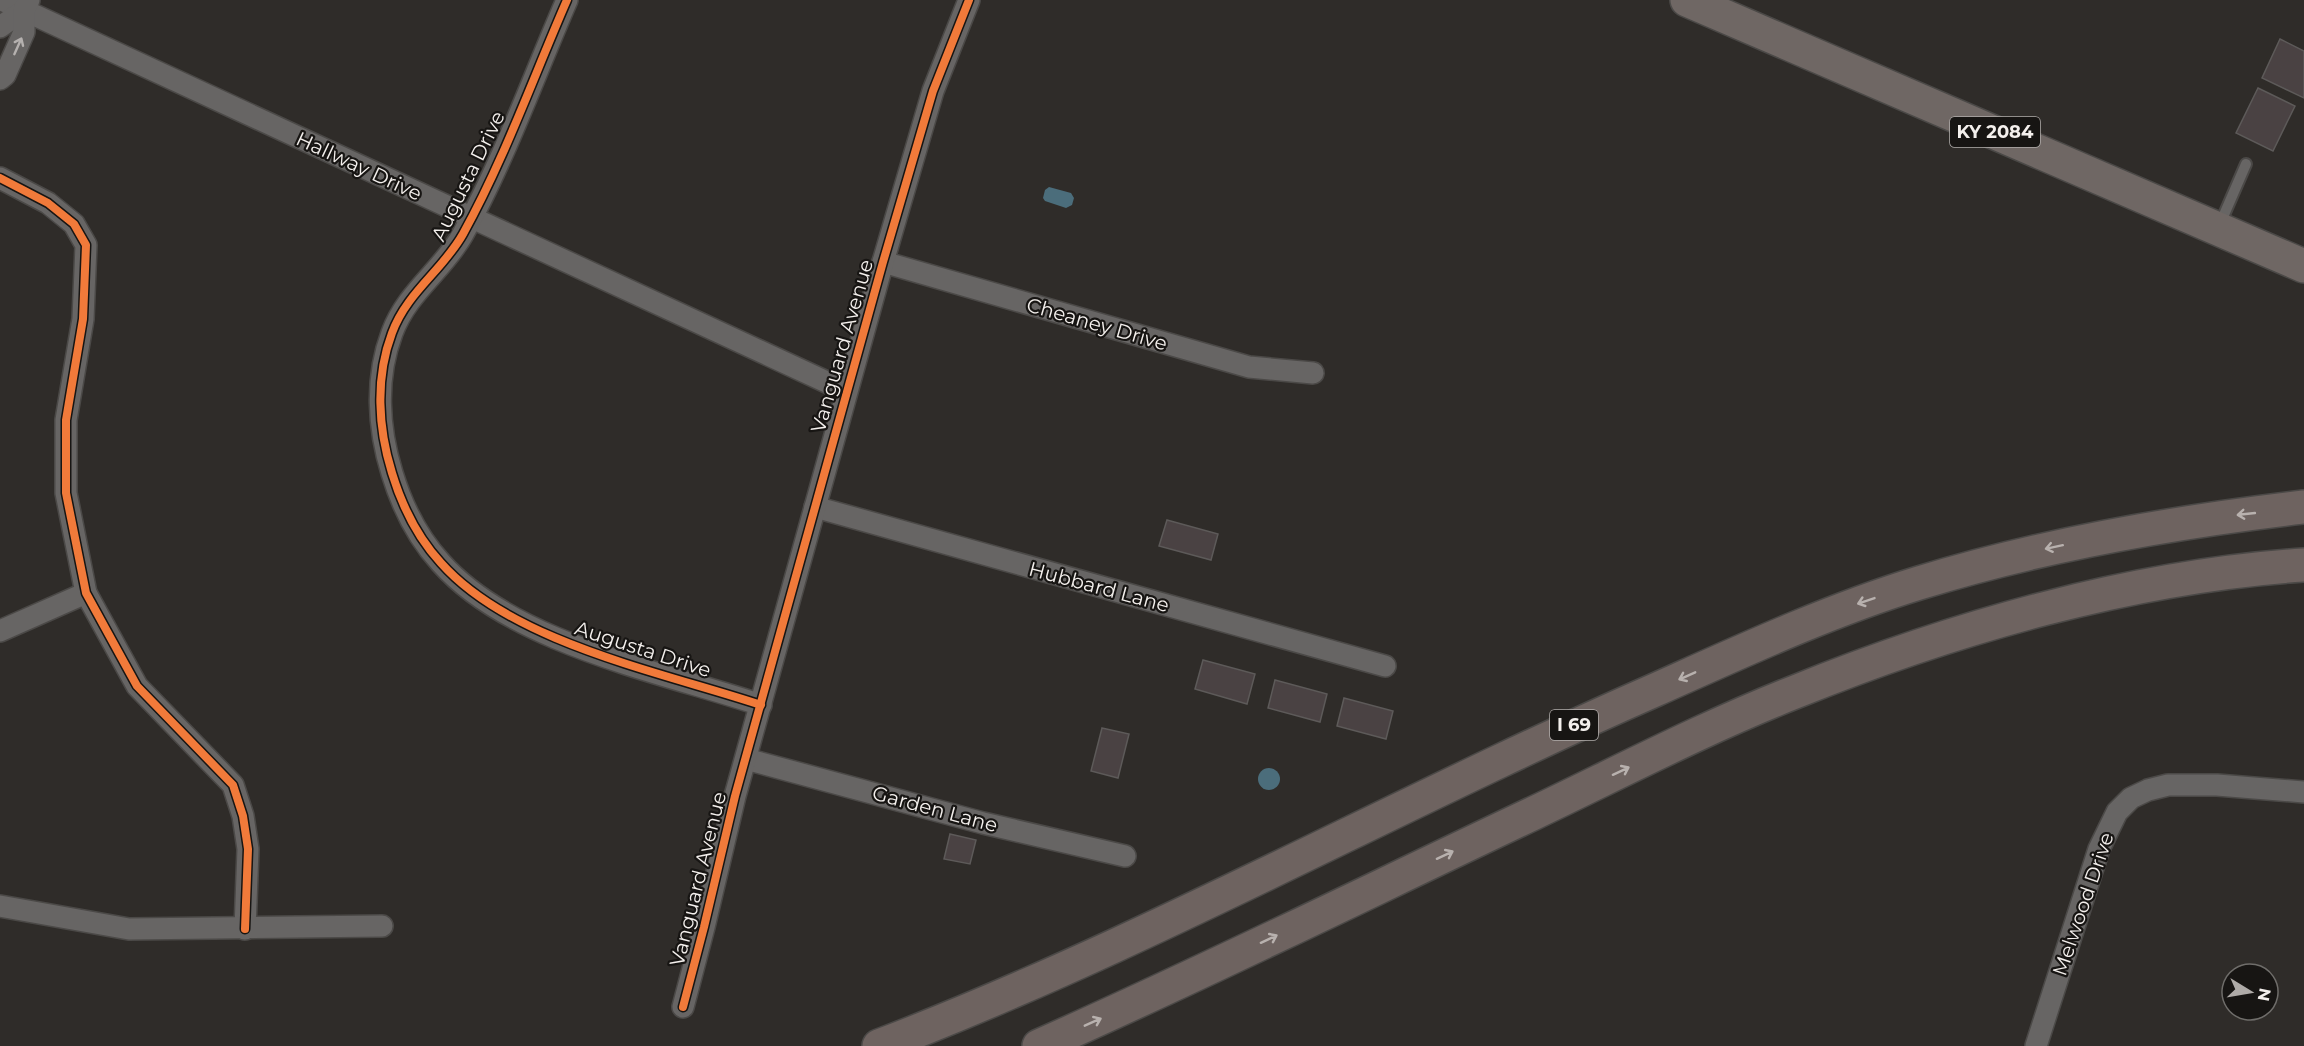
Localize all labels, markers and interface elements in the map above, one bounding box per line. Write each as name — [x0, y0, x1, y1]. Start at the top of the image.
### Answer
one-way arrow — [13, 38, 24, 56]
street label: Augusta Drive — [426, 107, 510, 245]
road number: KY 2084 — [1950, 117, 2040, 147]
street label: Hallway Drive — [292, 126, 426, 206]
street label: Vanguard Avenue — [806, 257, 878, 435]
street label: Cheaney Drive — [1024, 292, 1170, 356]
one-way arrow — [2236, 509, 2256, 520]
one-way arrow — [2045, 542, 2064, 554]
street label: Hubbard Lane — [1026, 557, 1172, 617]
one-way arrow — [1858, 596, 1876, 607]
street label: Augusta Drive — [572, 616, 714, 682]
one-way arrow — [1678, 671, 1696, 682]
road number: I 69 — [1550, 710, 1598, 740]
one-way arrow — [1612, 765, 1630, 777]
street label: Garden Lane — [870, 781, 1000, 837]
street label: Vanguard Avenue — [665, 789, 731, 969]
street label: Melwood Drive — [2047, 829, 2119, 979]
one-way arrow — [1435, 849, 1453, 861]
one-way arrow — [1259, 932, 1277, 944]
north arrow — [2220, 962, 2280, 1022]
text: N — [2254, 987, 2275, 1003]
one-way arrow — [1083, 1016, 1101, 1027]

